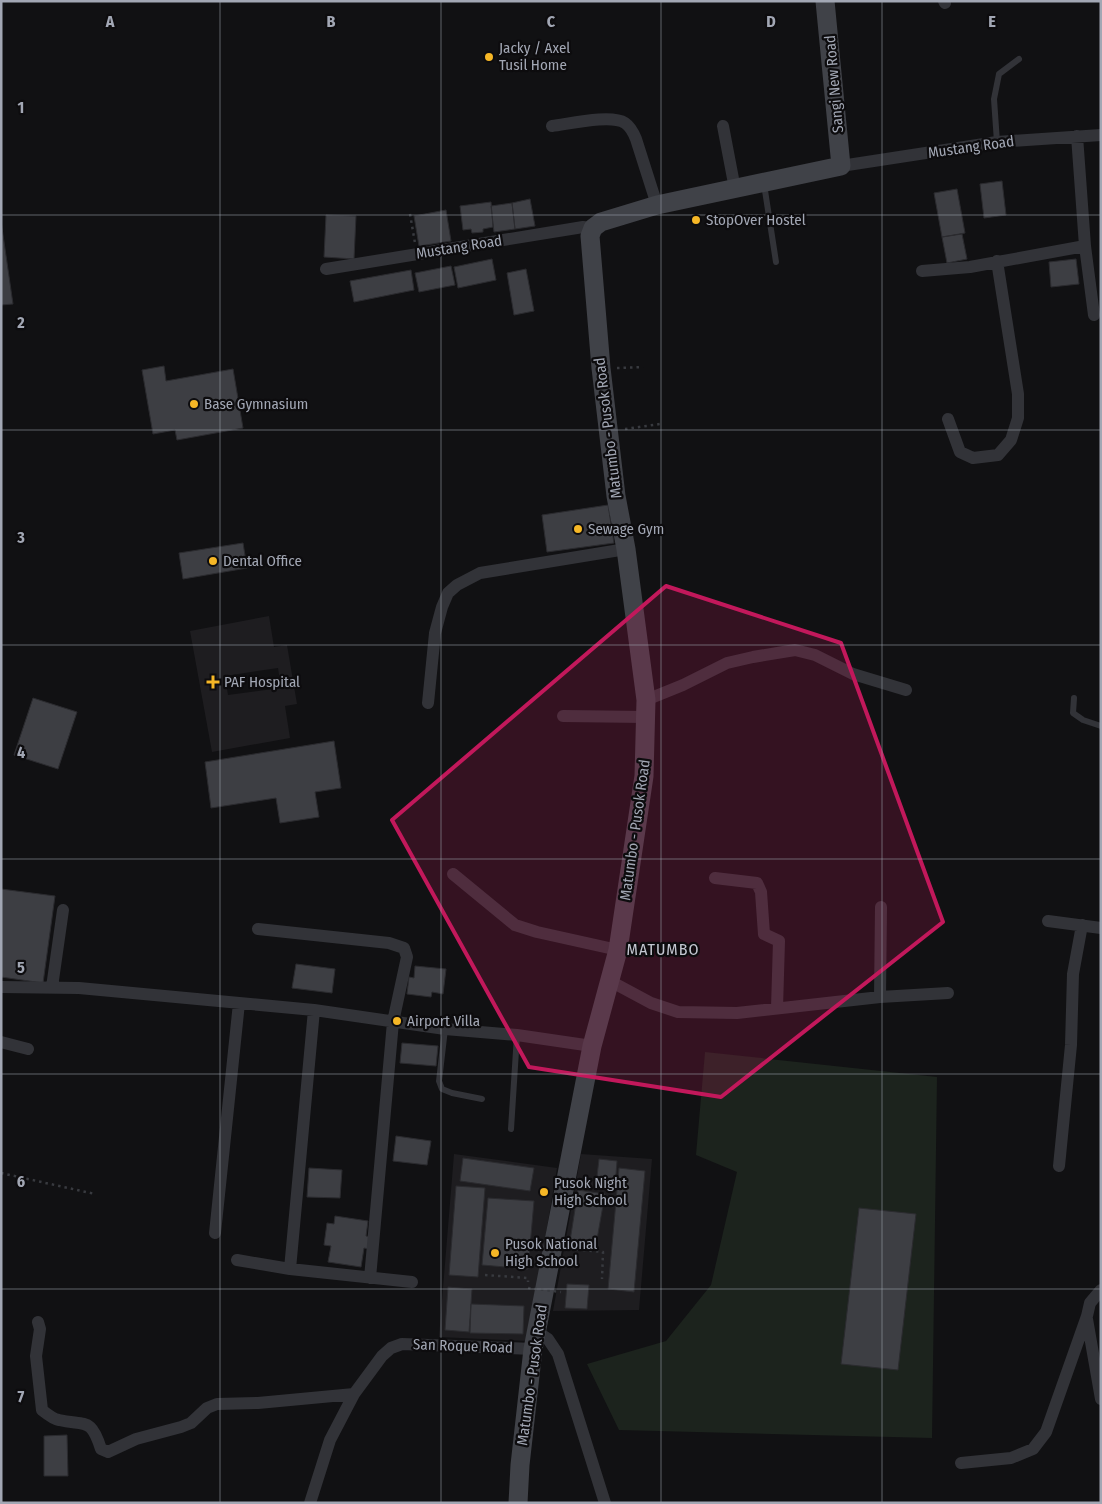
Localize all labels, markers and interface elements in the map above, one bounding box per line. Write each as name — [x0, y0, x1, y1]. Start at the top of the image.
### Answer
text: A — [105, 12, 115, 31]
text: B — [327, 12, 336, 31]
text: C — [547, 12, 556, 31]
text: D — [766, 12, 776, 31]
text: E — [988, 12, 996, 31]
street label: Sangi New Road — [821, 34, 847, 134]
place label: Jacky / Axel Tusil Home — [499, 39, 570, 74]
marker: Jacky / Axel Tusil Home — [483, 51, 495, 63]
text: 1 — [18, 98, 24, 117]
street label: Mustang Road — [927, 132, 1015, 162]
place label: StopOver Hostel — [706, 211, 806, 229]
marker: StopOver Hostel — [690, 214, 702, 226]
street label: Mustang Road — [415, 231, 503, 263]
text: 2 — [16, 313, 25, 332]
street label: Matumbo - Pusok Road — [590, 356, 626, 500]
place label: Base Gymnasium — [204, 395, 308, 413]
marker: Base Gymnasium — [188, 398, 200, 410]
place label: Sewage Gym — [588, 520, 664, 538]
marker: Sewage Gym — [572, 523, 584, 535]
text: 3 — [16, 528, 25, 547]
place label: Dental Office — [223, 552, 302, 570]
marker: Dental Office — [207, 555, 219, 567]
place label: PAF Hospital — [224, 673, 300, 691]
marker: PAF Hospital — [206, 675, 220, 689]
text: 4 — [17, 743, 25, 762]
street label: Matumbo - Pusok Road — [616, 758, 654, 902]
district label: MATUMBO — [627, 940, 699, 959]
text: 5 — [17, 958, 25, 977]
place label: Airport Villa — [407, 1012, 480, 1030]
marker: Airport Villa — [391, 1015, 403, 1027]
text: 6 — [17, 1172, 25, 1191]
place label: Pusok Night High School — [554, 1174, 627, 1209]
marker: Pusok Night High School — [538, 1186, 550, 1198]
place label: Pusok National High School — [505, 1235, 597, 1270]
marker: Pusok National High School — [489, 1247, 501, 1259]
street label: Matumbo - Pusok Road — [513, 1303, 551, 1447]
street label: San Roque Road — [413, 1335, 513, 1357]
text: 7 — [18, 1387, 25, 1406]

